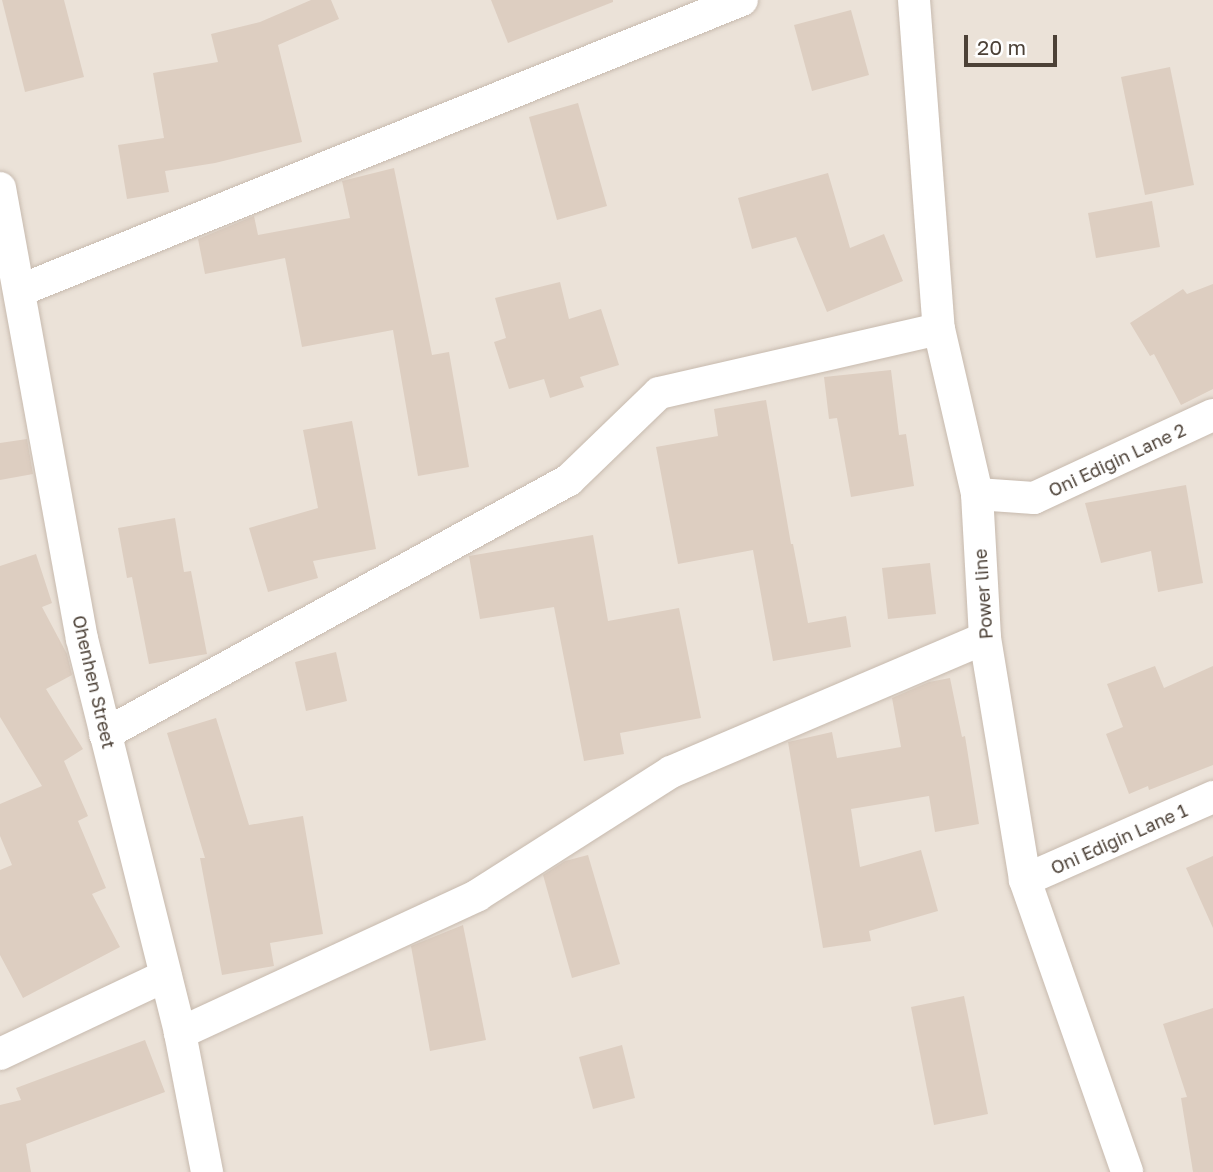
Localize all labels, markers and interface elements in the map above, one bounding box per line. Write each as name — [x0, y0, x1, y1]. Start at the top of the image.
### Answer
scale bar — [968, 21, 1061, 65]
text: 20 m — [977, 34, 1026, 60]
street label: Oni Edigin Lane 2 — [1045, 419, 1189, 501]
street label: Power line — [969, 548, 997, 640]
street label: Ohenhen Street — [68, 613, 120, 751]
street label: Oni Edigin Lane 1 — [1047, 799, 1191, 879]

